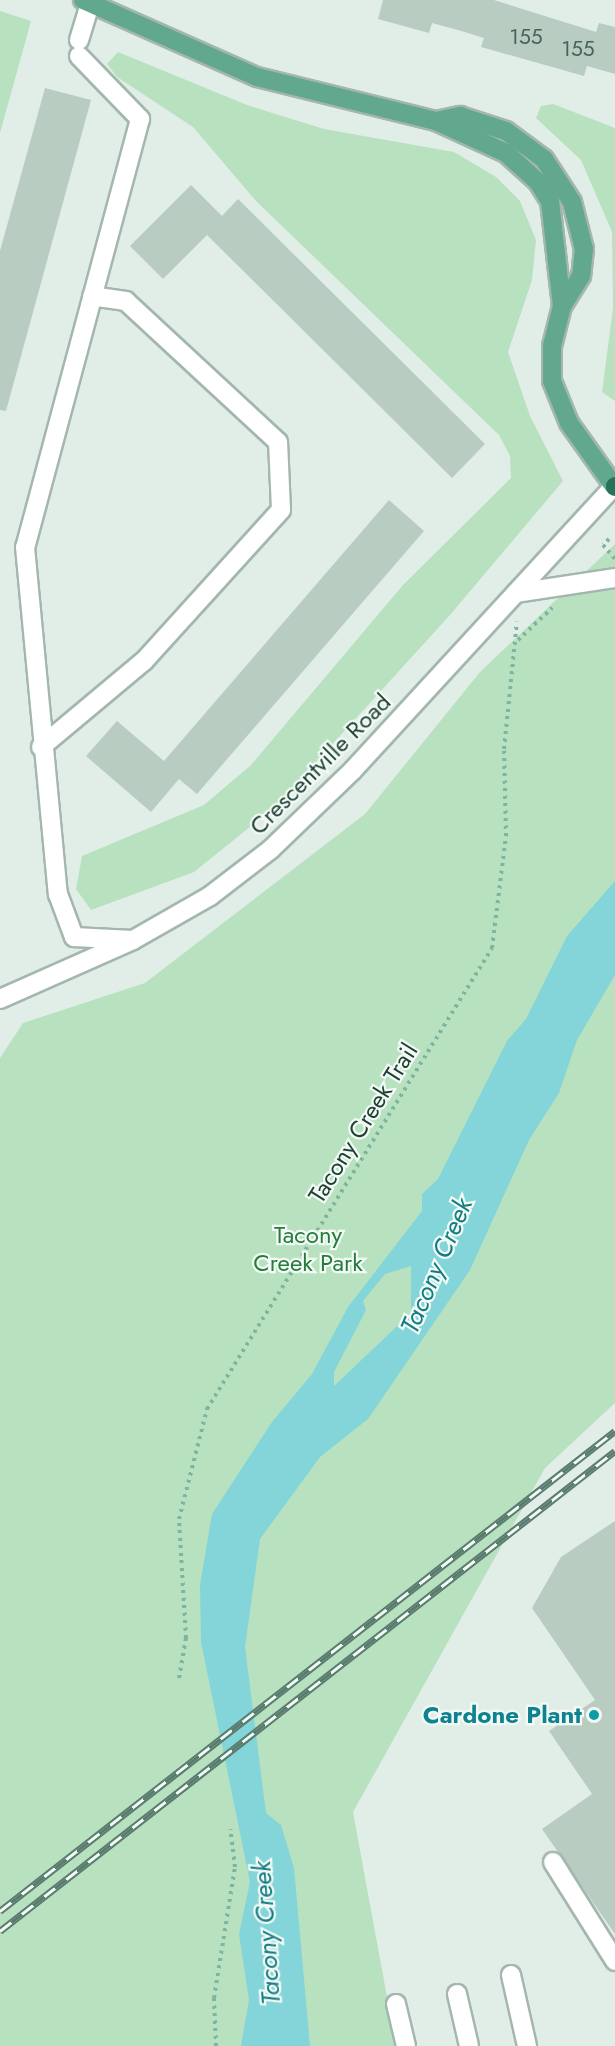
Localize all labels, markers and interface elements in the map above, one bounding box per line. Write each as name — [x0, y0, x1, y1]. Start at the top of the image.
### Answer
house number: 155 — [509, 24, 543, 50]
house number: 155 — [561, 36, 595, 62]
street label: Crescentville Road — [243, 687, 397, 841]
street label: Tacony Creek Trail — [302, 1038, 424, 1208]
water label: Tacony Creek — [394, 1194, 480, 1338]
park label: Tacony Creek Park — [253, 1221, 363, 1277]
place label: Cardone Plant — [423, 1701, 582, 1729]
marker: Cardone Plant — [587, 1708, 601, 1722]
water label: Tacony Creek — [246, 1860, 288, 2006]

